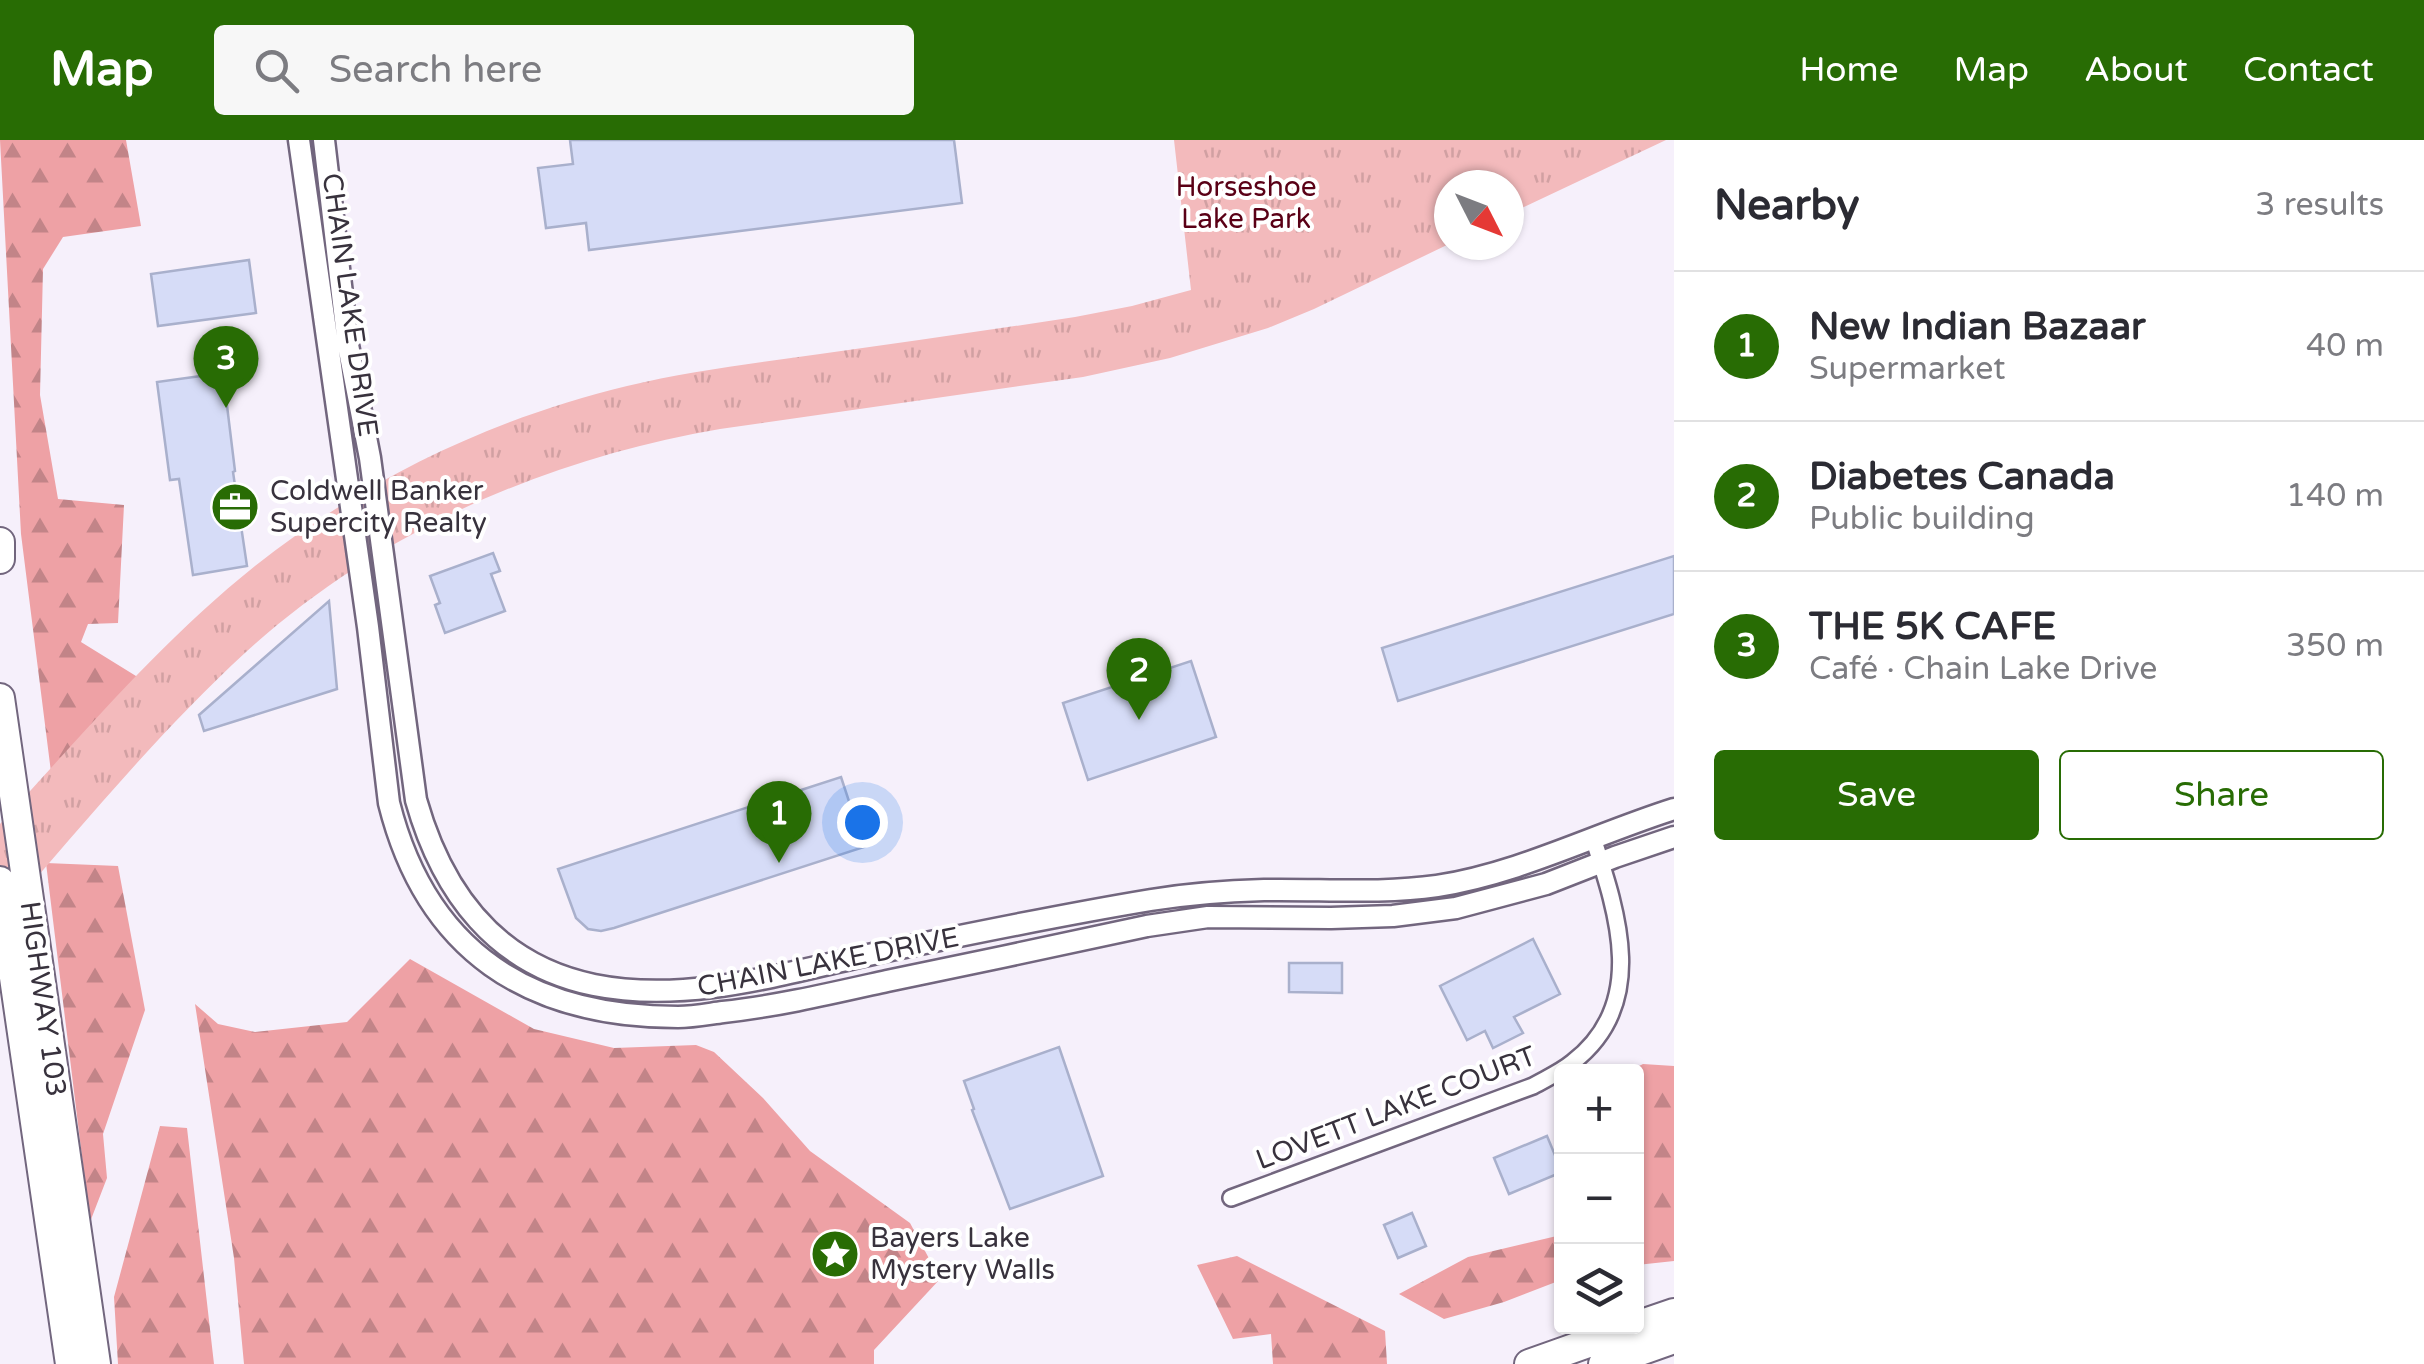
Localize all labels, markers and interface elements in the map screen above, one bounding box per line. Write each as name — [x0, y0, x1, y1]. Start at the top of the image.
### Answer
search box — [214, 25, 914, 115]
text: Map — [50, 41, 154, 99]
icon: search — [249, 43, 304, 98]
text: Search here — [329, 47, 542, 93]
text: Home — [1799, 49, 1898, 91]
text: Map — [1953, 49, 2029, 91]
text: About — [2084, 49, 2188, 91]
text: Contact — [2243, 49, 2374, 91]
park label: Horseshoe Lake Park — [1175, 170, 1317, 236]
north arrow — [1434, 170, 1524, 260]
street label: CHAIN LAKE DRIVE — [315, 171, 385, 439]
text: Nearby — [1714, 180, 1859, 231]
text: 3 results — [2255, 186, 2384, 224]
text: New Indian Bazaar — [1809, 304, 2146, 350]
pin: 3 — [194, 326, 258, 408]
text: 1 — [1736, 327, 1757, 365]
text: 40 m — [2306, 327, 2384, 365]
text: Supermarket — [1809, 350, 2006, 388]
text: Diabetes Canada — [1809, 454, 2115, 500]
place label: Coldwell Banker Supercity Realty — [270, 474, 487, 540]
text: 2 — [1736, 477, 1757, 515]
text: 140 m — [2286, 477, 2384, 515]
office icon: Coldwell Banker Supercity Realty — [209, 481, 261, 533]
text: Public building — [1809, 500, 2035, 538]
text: THE 5K CAFE — [1809, 604, 2056, 650]
text: 3 — [1736, 627, 1757, 665]
text: 350 m — [2286, 627, 2384, 665]
pin: 2 — [1106, 638, 1172, 720]
text: Café · Chain Lake Drive — [1809, 650, 2157, 688]
button: Save — [1714, 750, 2039, 840]
button: Share — [2059, 750, 2384, 840]
pin: 1 — [746, 780, 812, 863]
your location — [837, 797, 888, 848]
street label: HIGHWAY 103 — [12, 899, 74, 1099]
street label: CHAIN LAKE DRIVE — [694, 920, 962, 1004]
street label: LOVETT LAKE COURT — [1251, 1039, 1541, 1177]
map controls — [1554, 1064, 1644, 1334]
button: + — [1554, 1064, 1644, 1154]
button: − — [1554, 1154, 1644, 1244]
place label: Bayers Lake Mystery Walls — [870, 1221, 1055, 1287]
place icon: Bayers Lake Mystery Walls — [809, 1228, 861, 1280]
button: layers — [1554, 1244, 1644, 1334]

